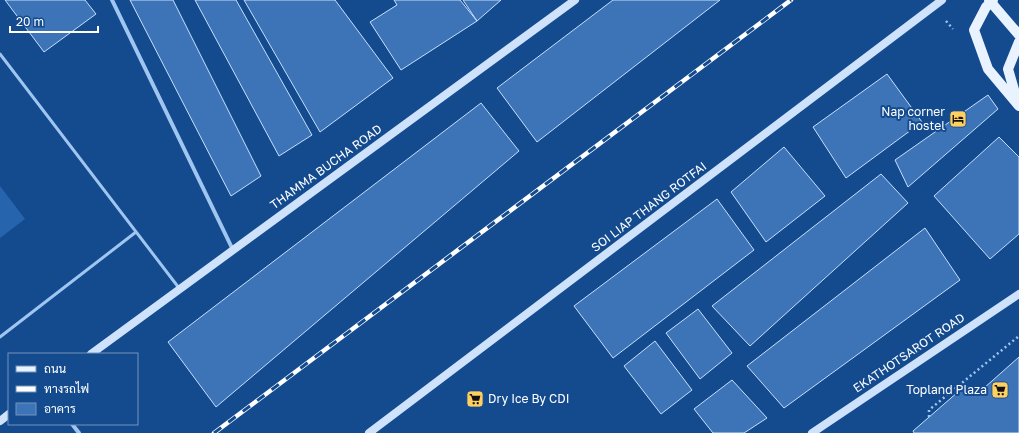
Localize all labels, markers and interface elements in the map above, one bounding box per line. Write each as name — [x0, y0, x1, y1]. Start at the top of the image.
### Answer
scale bar — [10, 8, 98, 34]
text: 20 m — [16, 14, 44, 29]
place label: Nap corner hostel — [881, 104, 945, 133]
hotel icon: Nap corner hostel — [948, 109, 968, 129]
street label: THAMMA BUCHA ROAD — [267, 121, 385, 212]
street label: SOI LIAP THANG ROTFAI — [588, 158, 709, 255]
street label: EKATHOTSAROT ROAD — [850, 310, 967, 396]
legend — [8, 353, 138, 425]
text: ถนน — [44, 361, 67, 376]
supermarket icon: Topland Plaza — [990, 380, 1010, 400]
text: ทางรถไฟ — [44, 381, 89, 396]
place label: Topland Plaza — [906, 382, 987, 397]
supermarket icon: Dry Ice By CDI — [465, 389, 485, 409]
place label: Dry Ice By CDI — [488, 391, 569, 406]
text: อาคาร — [44, 401, 76, 416]

